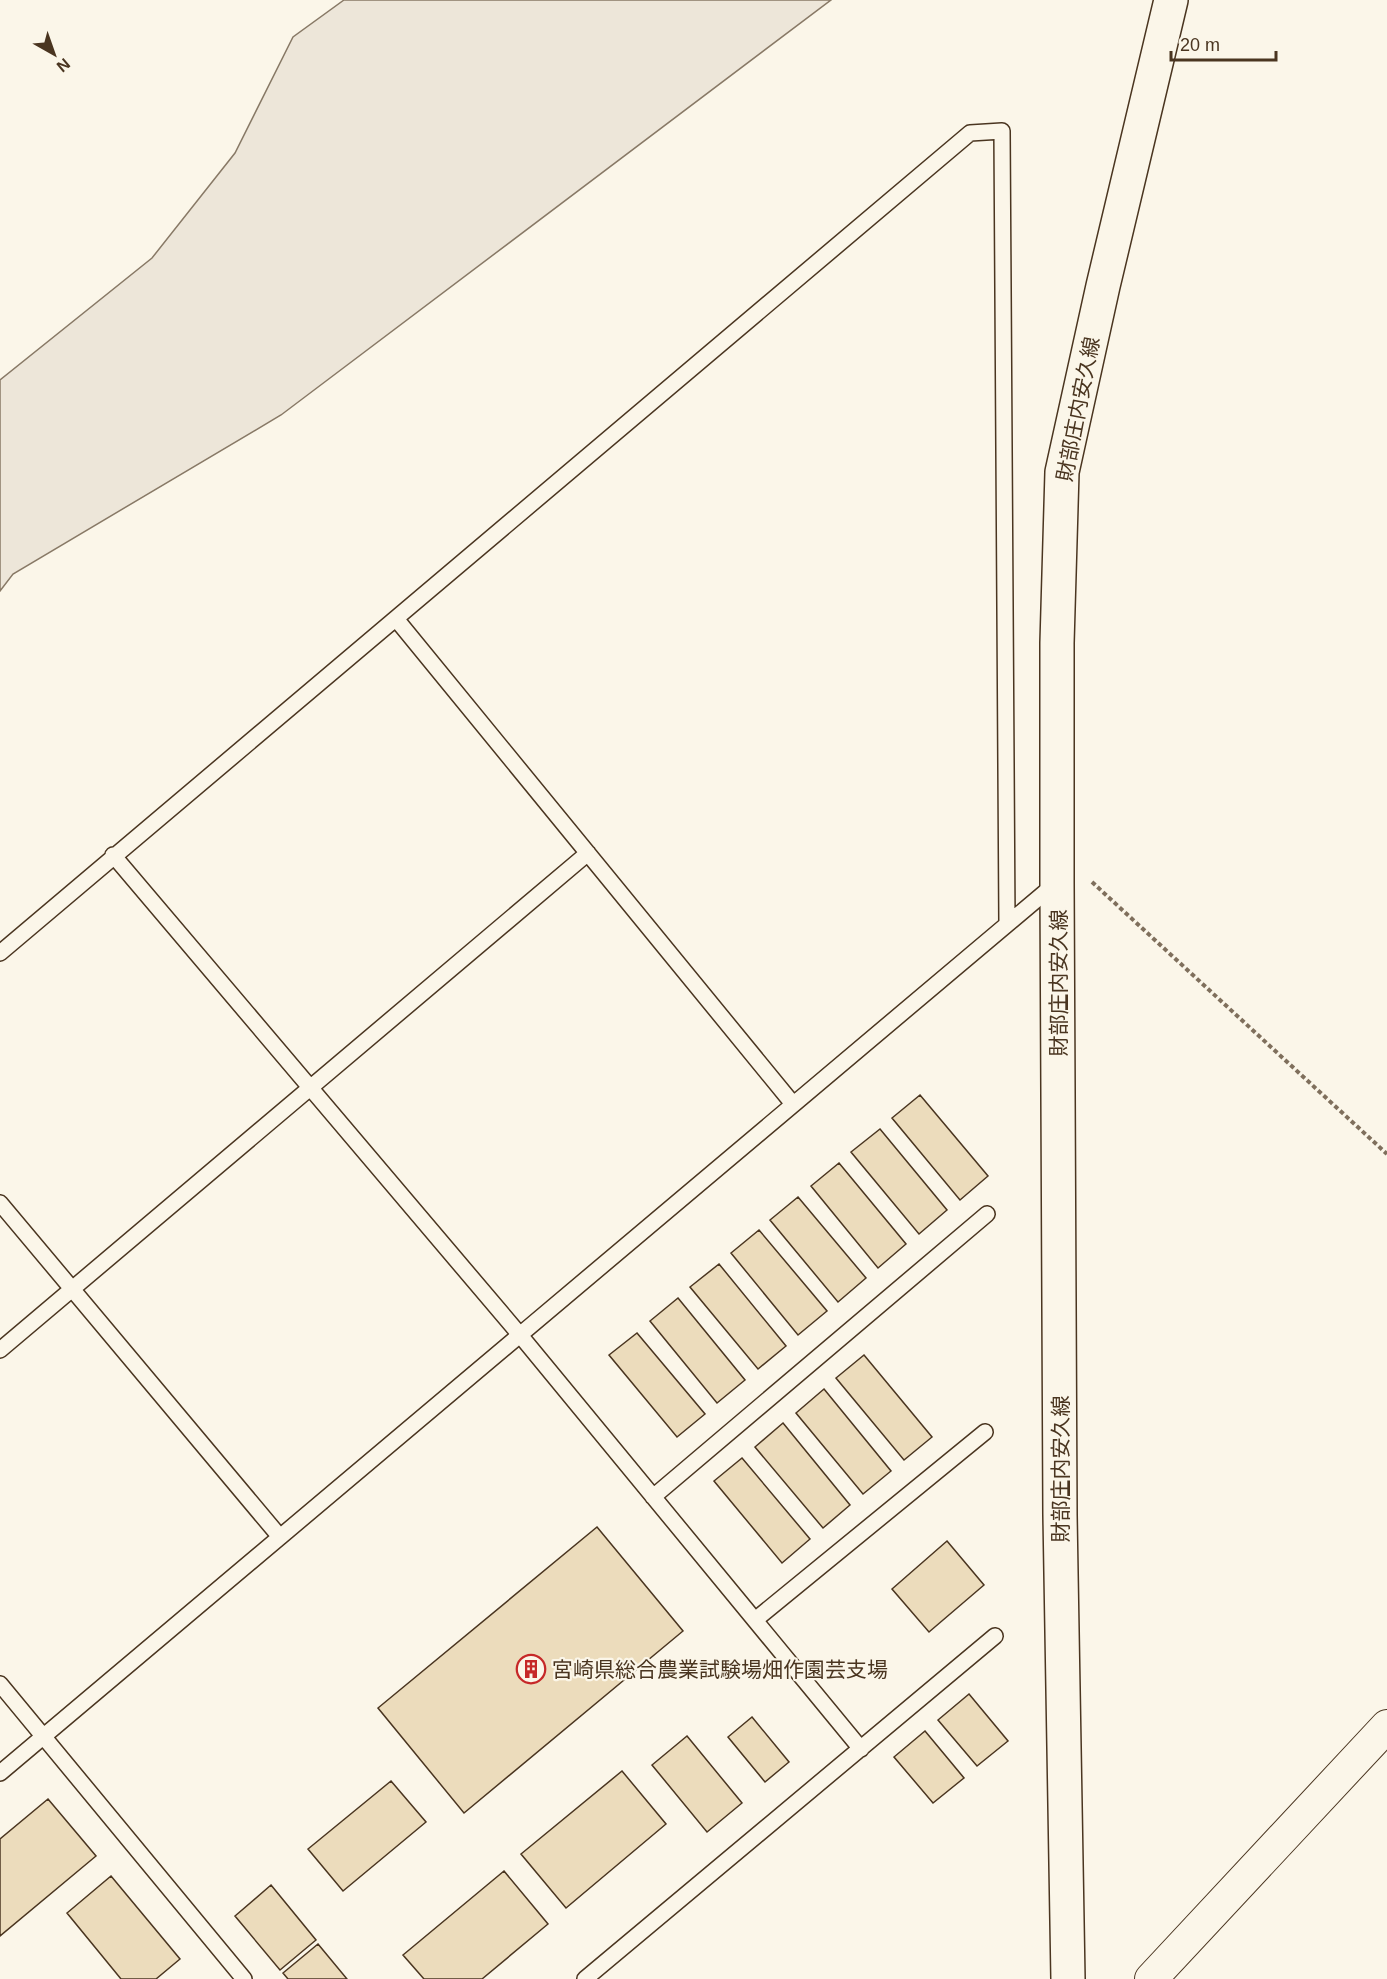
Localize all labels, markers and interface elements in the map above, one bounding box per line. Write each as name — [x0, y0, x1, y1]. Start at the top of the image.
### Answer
north arrow — [24, 24, 84, 84]
scale bar — [1171, 24, 1276, 62]
text: 20 m — [1180, 35, 1220, 55]
text: N — [53, 55, 73, 75]
street label: 財部庄内安久線 — [1053, 335, 1103, 483]
street label: 財部庄内安久線 — [1047, 910, 1070, 1057]
street label: 財部庄内安久線 — [1049, 1396, 1072, 1543]
building icon: 宮崎県総合農業試験場畑作園芸支場 — [515, 1653, 547, 1685]
place label: 宮崎県総合農業試験場畑作園芸支場 — [552, 1658, 888, 1681]

